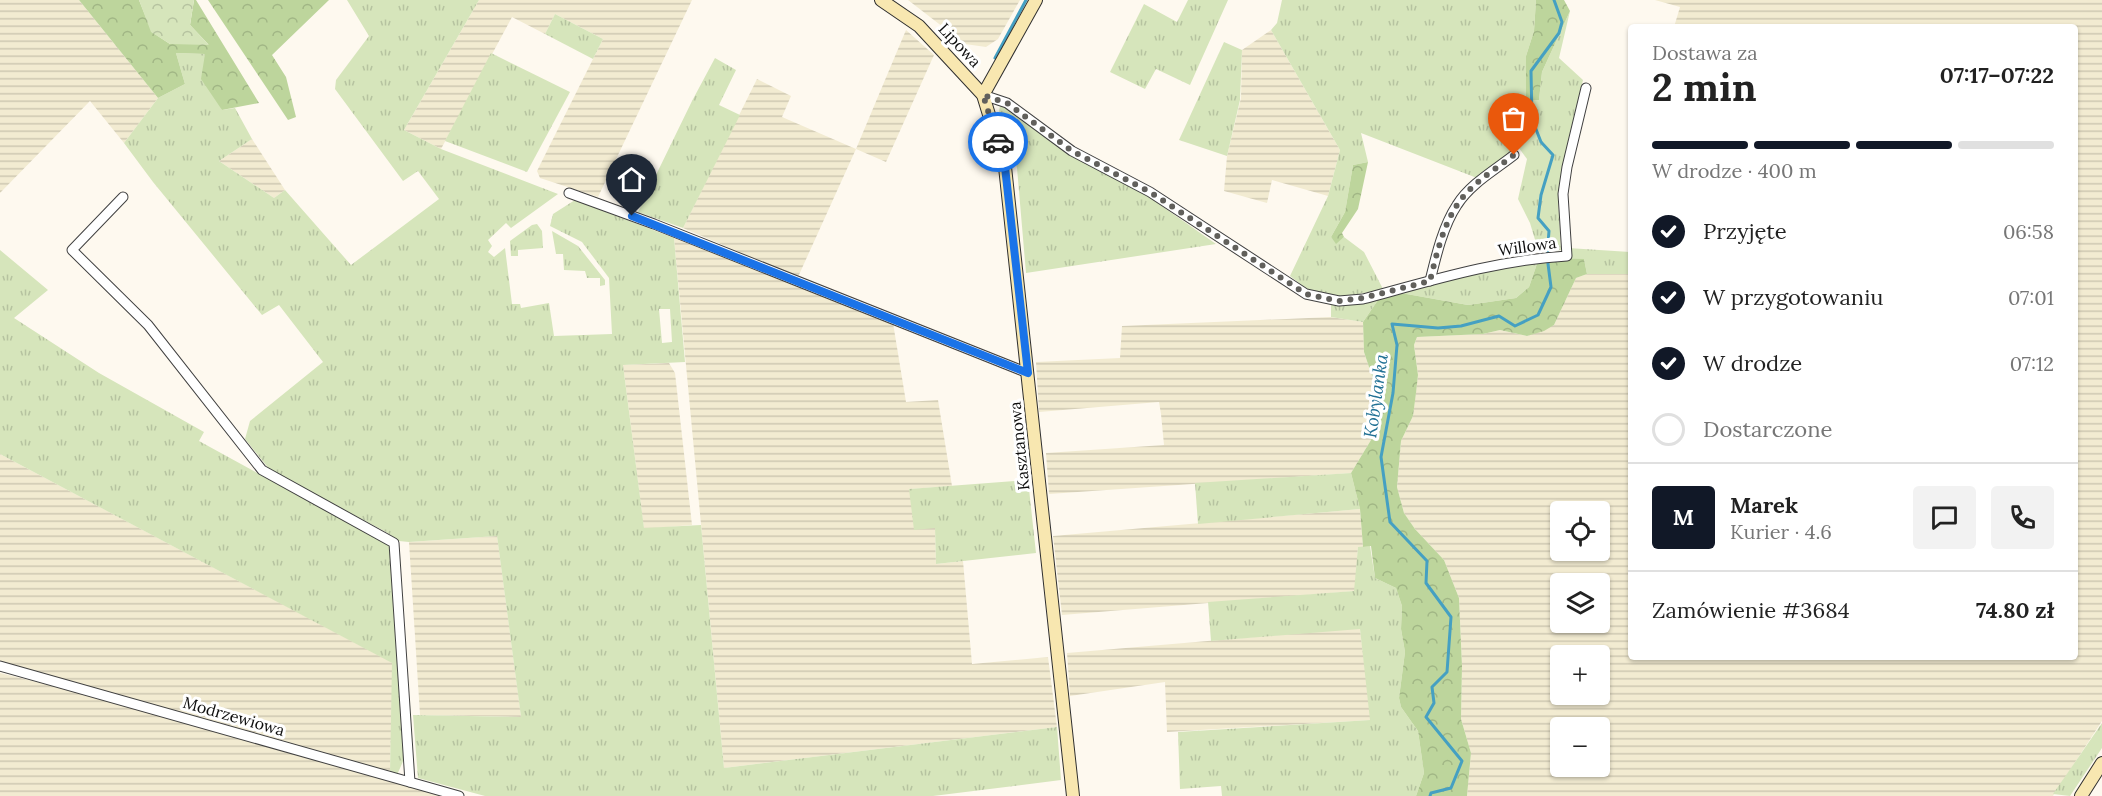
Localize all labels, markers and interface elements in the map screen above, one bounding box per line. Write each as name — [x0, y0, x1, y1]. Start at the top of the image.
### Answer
street label: Lipowa — [934, 19, 986, 71]
text: Dostawa za — [1652, 40, 1758, 65]
text: 07:17–07:22 — [1940, 61, 2054, 89]
text: 2 min — [1652, 62, 1757, 112]
pin — [1488, 93, 1539, 155]
icon: bag — [1497, 102, 1530, 135]
courier — [968, 112, 1028, 172]
icon: car — [982, 126, 1015, 159]
pin — [606, 154, 657, 216]
text: W drodze · 400 m — [1652, 158, 1817, 183]
icon: home — [615, 163, 648, 196]
icon: check — [1652, 215, 1685, 248]
text: Przyjęte — [1703, 217, 1787, 245]
text: 06:58 — [2003, 219, 2054, 244]
street label: Willowa — [1496, 232, 1558, 260]
icon: check — [1652, 281, 1685, 314]
text: W przygotowaniu — [1703, 283, 1883, 311]
text: 07:01 — [2008, 285, 2054, 310]
icon: check — [1652, 347, 1685, 380]
text: W drodze — [1703, 349, 1802, 377]
text: 07:12 — [2010, 351, 2054, 376]
water label: Kobylanka — [1358, 352, 1393, 439]
street label: Kasztanowa — [1004, 401, 1034, 491]
text: Dostarczone — [1703, 415, 1833, 443]
button: chat — [1913, 486, 1976, 549]
button: phone — [1991, 486, 2054, 549]
text: Marek — [1730, 491, 1798, 519]
map controls — [1550, 501, 1610, 777]
button: locate — [1550, 501, 1610, 561]
text: M — [1673, 503, 1694, 531]
text: Kurier · 4.6 — [1730, 519, 1832, 544]
button: layers — [1550, 573, 1610, 633]
text: Zamówienie #3684 — [1652, 596, 1850, 624]
text: 74.80 zł — [1976, 596, 2054, 624]
button: + — [1550, 645, 1610, 705]
street label: Modrzewiowa — [181, 692, 287, 740]
button: − — [1550, 717, 1610, 777]

